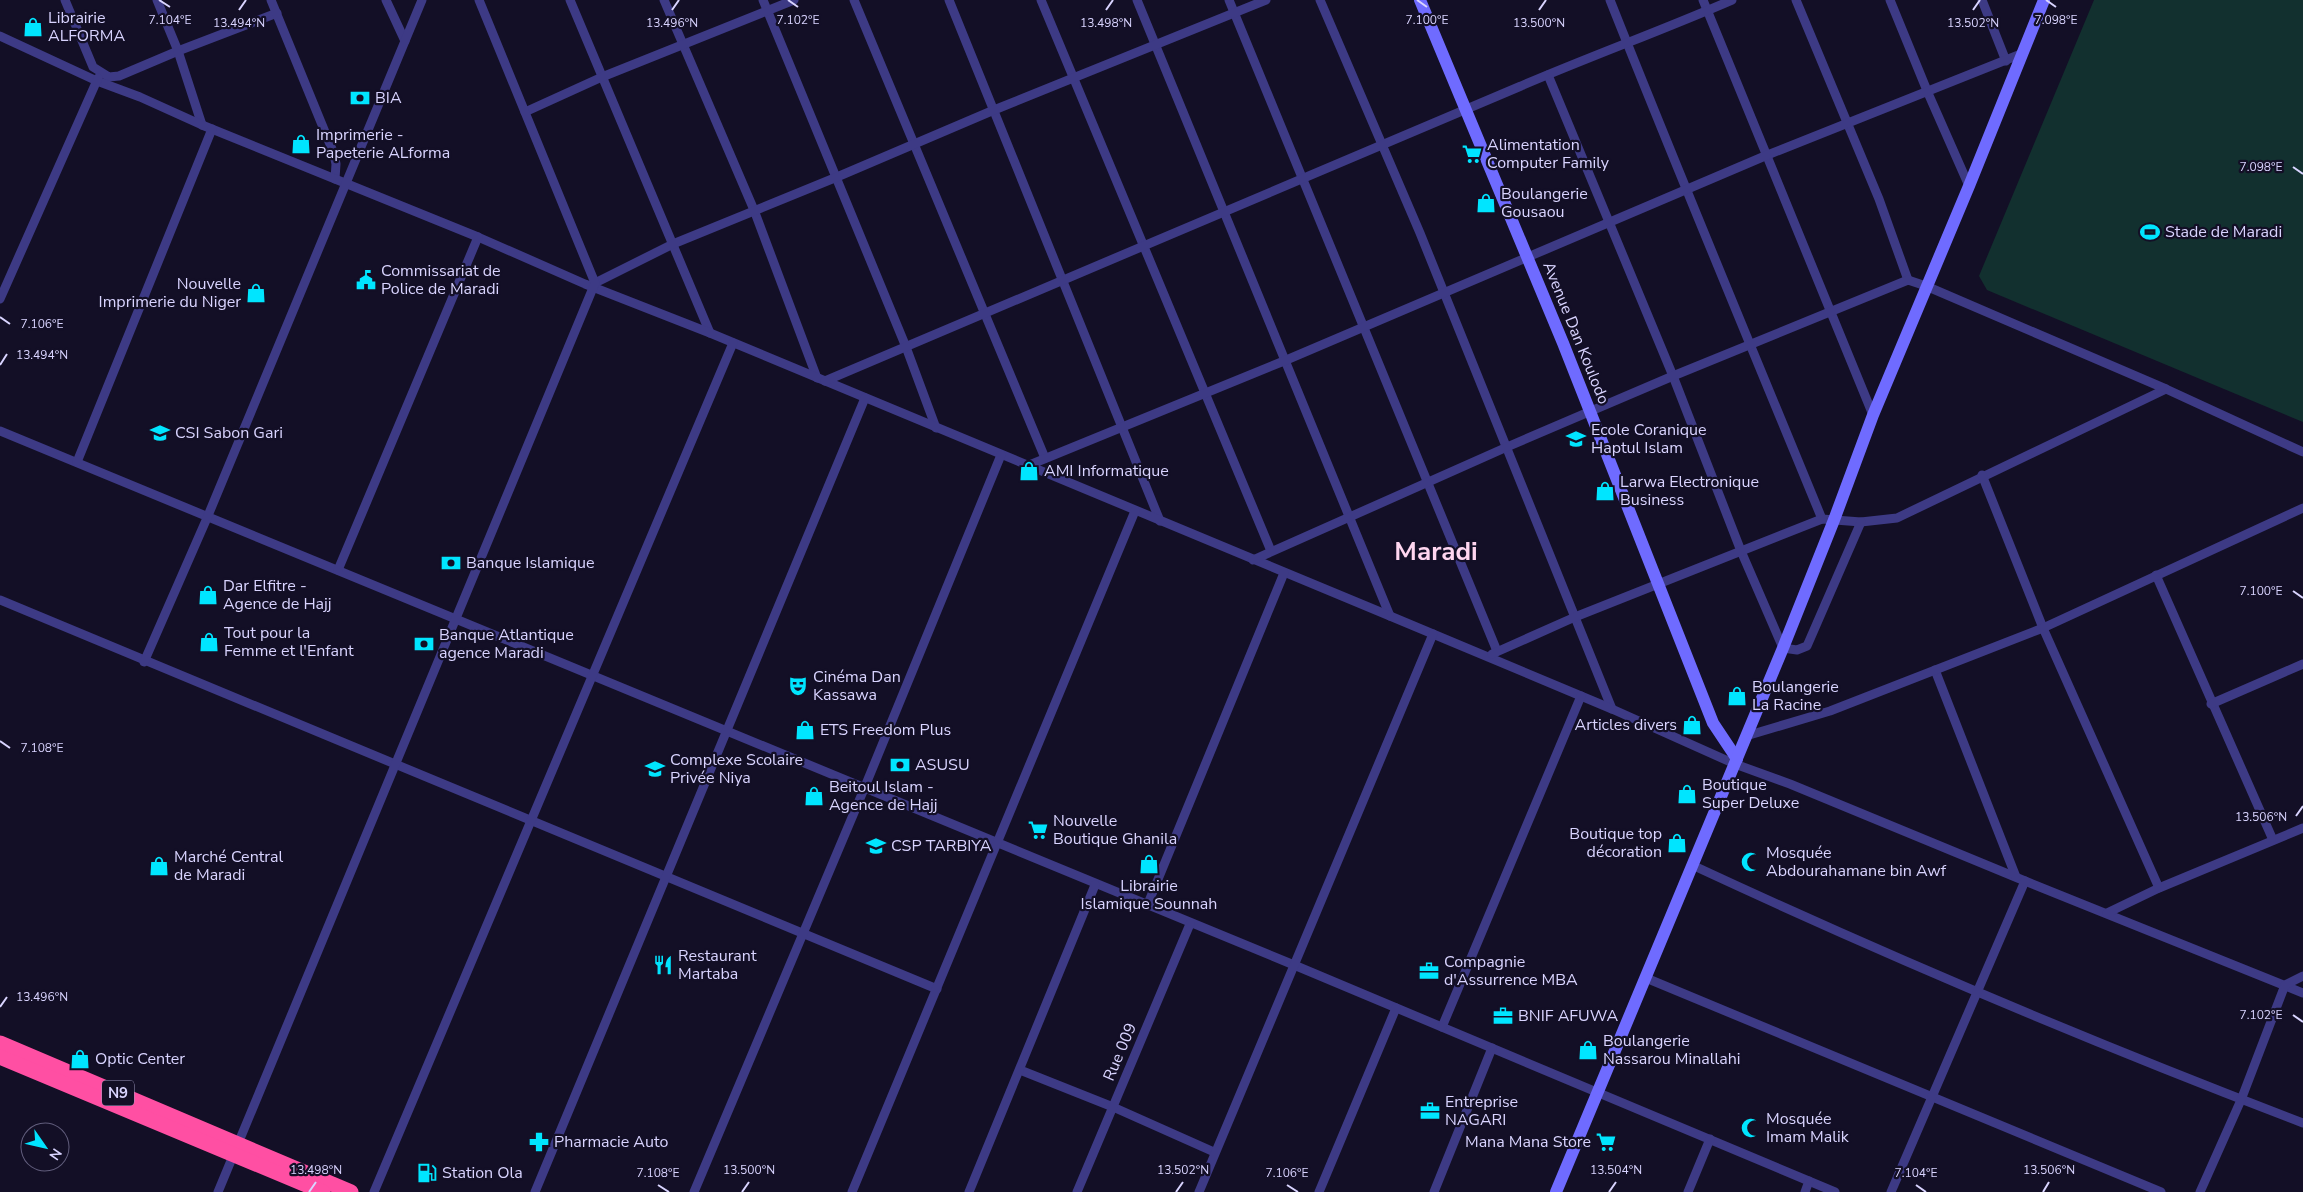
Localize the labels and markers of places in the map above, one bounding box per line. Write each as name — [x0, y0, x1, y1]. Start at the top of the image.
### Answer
place label: Librairie ALFORMA — [48, 7, 126, 47]
shop icon: Librairie ALFORMA — [22, 16, 44, 38]
bank icon: BIA — [349, 87, 371, 109]
place label: BIA — [375, 87, 402, 109]
place label: Imprimerie - Papeterie ALforma — [316, 124, 450, 164]
shop icon: Imprimerie - Papeterie ALforma — [290, 133, 312, 155]
place label: Alimentation Computer Family — [1487, 134, 1610, 174]
supermarket icon: Alimentation Computer Family — [1461, 143, 1483, 165]
place label: Boulangerie Gousaou — [1501, 183, 1588, 223]
shop icon: Boulangerie Gousaou — [1475, 192, 1497, 214]
sports icon: Stade de Maradi — [2139, 221, 2161, 243]
place label: Stade de Maradi — [2165, 221, 2282, 243]
place label: Commissariat de Police de Maradi — [381, 260, 501, 300]
public building icon: Commissariat de Police de Maradi — [355, 269, 377, 291]
place label: Nouvelle Imprimerie du Niger — [99, 273, 241, 313]
shop icon: Nouvelle Imprimerie du Niger — [245, 282, 267, 304]
place label: Ecole Coranique Haptul Islam — [1591, 419, 1707, 459]
school or university icon: CSI Sabon Gari — [149, 422, 171, 444]
place label: CSI Sabon Gari — [175, 422, 283, 444]
school or university icon: Ecole Coranique Haptul Islam — [1565, 428, 1587, 450]
shop icon: AMI Informatique — [1018, 460, 1040, 482]
place label: AMI Informatique — [1044, 460, 1169, 482]
place label: Larwa Electronique Business — [1620, 471, 1759, 511]
shop icon: Larwa Electronique Business — [1594, 480, 1616, 502]
bank icon: Banque Islamique — [440, 552, 462, 574]
place label: Banque Islamique — [466, 552, 595, 574]
place label: Dar Elfitre - Agence de Hajj — [223, 575, 332, 615]
shop icon: Dar Elfitre - Agence de Hajj — [197, 584, 219, 606]
place label: Tout pour la Femme et l'Enfant — [224, 622, 354, 662]
place label: Banque Atlantique agence Maradi — [439, 624, 574, 664]
shop icon: Tout pour la Femme et l'Enfant — [198, 631, 220, 653]
bank icon: Banque Atlantique agence Maradi — [413, 633, 435, 655]
place label: Cinéma Dan Kassawa — [813, 666, 901, 706]
theatre icon: Cinéma Dan Kassawa — [787, 675, 809, 697]
place label: Boulangerie La Racine — [1752, 676, 1839, 716]
shop icon: Boulangerie La Racine — [1726, 685, 1748, 707]
place label: Articles divers — [1574, 714, 1677, 736]
shop icon: Articles divers — [1681, 714, 1703, 736]
shop icon: ETS Freedom Plus — [794, 719, 816, 741]
place label: ETS Freedom Plus — [820, 719, 951, 741]
place label: Complexe Scolaire Privée Niya — [670, 749, 803, 789]
bank icon: ASUSU — [889, 754, 911, 776]
place label: ASUSU — [915, 754, 970, 776]
school or university icon: Complexe Scolaire Privée Niya — [644, 758, 666, 780]
place label: Boutique Super Deluxe — [1702, 774, 1799, 814]
place label: Beitoul Islam - Agence de Hajj — [829, 776, 938, 816]
shop icon: Boutique Super Deluxe — [1676, 783, 1698, 805]
shop icon: Beitoul Islam - Agence de Hajj — [803, 785, 825, 807]
place label: Nouvelle Boutique Ghanila — [1053, 810, 1177, 850]
supermarket icon: Nouvelle Boutique Ghanila — [1027, 819, 1049, 841]
place label: Boutique top décoration — [1569, 823, 1662, 863]
shop icon: Boutique top décoration — [1666, 832, 1688, 854]
school or university icon: CSP TARBIYA — [865, 835, 887, 857]
place label: CSP TARBIYA — [891, 835, 992, 857]
place label: Mosquée Abdourahamane bin Awf — [1766, 842, 1947, 882]
place label: Marché Central de Maradi — [174, 846, 283, 886]
mosque icon: Mosquée Abdourahamane bin Awf — [1740, 851, 1762, 873]
shop icon: Librairie Islamique Sounnah — [1138, 853, 1160, 875]
shop icon: Marché Central de Maradi — [148, 855, 170, 877]
place label: Librairie Islamique Sounnah — [1081, 875, 1217, 915]
place label: Restaurant Martaba — [678, 945, 757, 985]
place label: Compagnie d'Assurrence MBA — [1444, 951, 1578, 991]
restaurant icon: Restaurant Martaba — [652, 954, 674, 976]
office icon: Compagnie d'Assurrence MBA — [1418, 960, 1440, 982]
office icon: BNIF AFUWA — [1492, 1005, 1514, 1027]
place label: BNIF AFUWA — [1518, 1005, 1618, 1027]
place label: Boulangerie Nassarou Minallahi — [1603, 1030, 1741, 1070]
shop icon: Boulangerie Nassarou Minallahi — [1577, 1039, 1599, 1061]
shop icon: Optic Center — [69, 1048, 91, 1070]
place label: Optic Center — [95, 1048, 185, 1070]
place label: Entreprise NAGARI — [1445, 1091, 1518, 1131]
office icon: Entreprise NAGARI — [1419, 1100, 1441, 1122]
place label: Mosquée Imam Malik — [1766, 1108, 1850, 1148]
mosque icon: Mosquée Imam Malik — [1740, 1117, 1762, 1139]
pharmacy icon: Pharmacie Auto — [528, 1131, 550, 1153]
place label: Pharmacie Auto — [554, 1131, 669, 1153]
place label: Mana Mana Store — [1465, 1131, 1591, 1153]
supermarket icon: Mana Mana Store — [1595, 1131, 1617, 1153]
fuel station icon: Station Ola — [416, 1162, 438, 1184]
place label: Station Ola — [442, 1162, 523, 1184]

